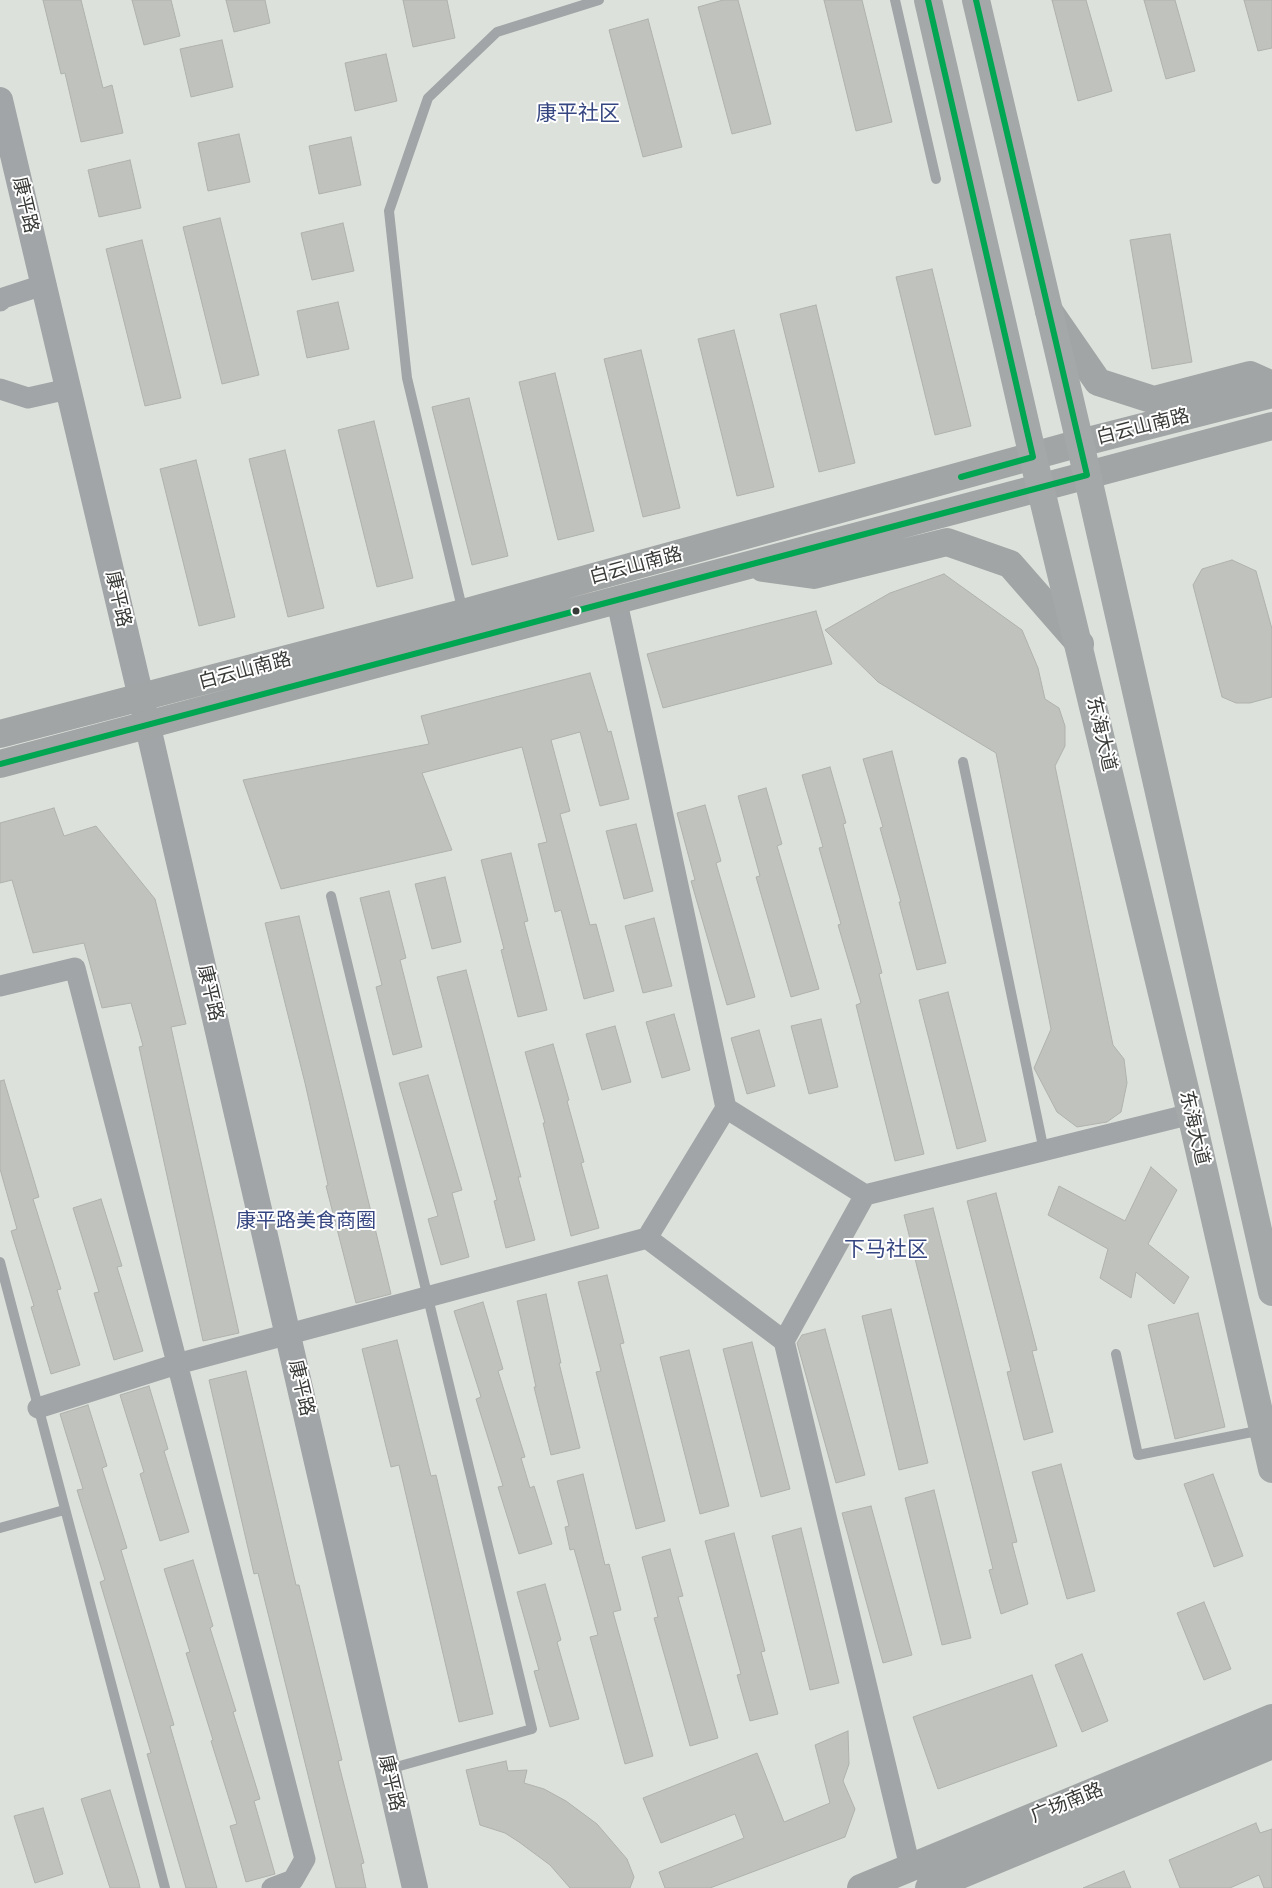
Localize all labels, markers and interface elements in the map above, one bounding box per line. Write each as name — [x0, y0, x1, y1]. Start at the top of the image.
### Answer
district label: 康平社区 — [536, 101, 620, 127]
street label: 康平路 — [7, 175, 43, 235]
street label: 白云山南路 — [1094, 404, 1192, 450]
street label: 白云山南路 — [587, 543, 685, 589]
street label: 康平路 — [100, 569, 136, 629]
unlabelled marker — [571, 606, 581, 616]
street label: 白云山南路 — [196, 648, 294, 694]
street label: 东海大道 — [1081, 694, 1121, 774]
street label: 康平路 — [192, 963, 228, 1023]
street label: 东海大道 — [1174, 1088, 1214, 1168]
district label: 康平路美食商圈 — [236, 1209, 376, 1233]
district label: 下马社区 — [844, 1237, 928, 1263]
street label: 康平路 — [283, 1358, 319, 1418]
street label: 康平路 — [373, 1753, 409, 1813]
street label: 广场南路 — [1027, 1778, 1107, 1828]

